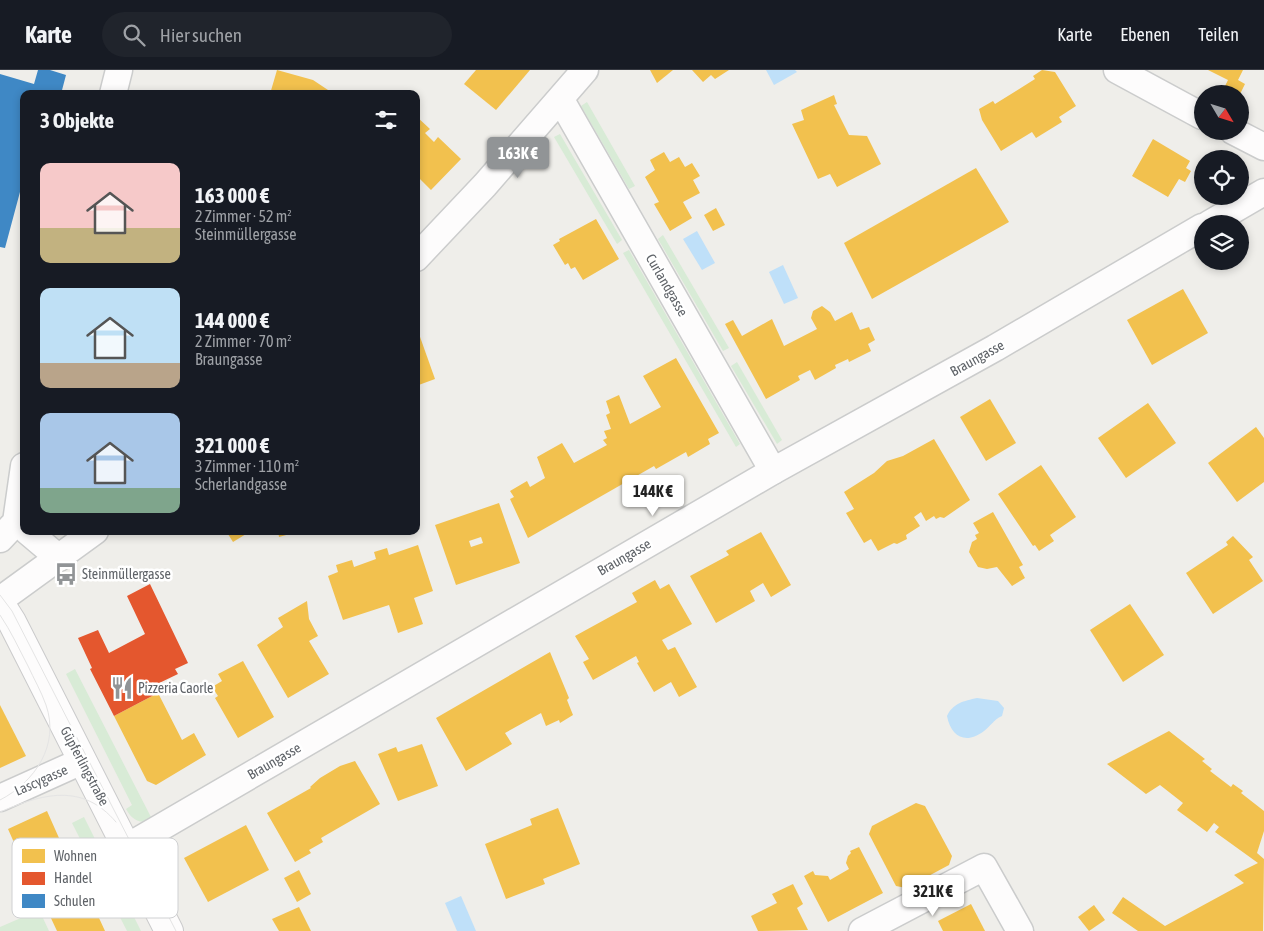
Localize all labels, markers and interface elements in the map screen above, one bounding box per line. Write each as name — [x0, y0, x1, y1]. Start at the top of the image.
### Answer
search box — [102, 12, 452, 57]
text: Karte — [25, 21, 72, 48]
icon: search — [120, 21, 148, 49]
text: Hier suchen — [160, 24, 242, 46]
text: Karte — [1057, 24, 1092, 45]
text: Ebenen — [1120, 24, 1170, 45]
text: Teilen — [1198, 24, 1239, 45]
north arrow — [1194, 85, 1249, 140]
map controls — [1194, 85, 1249, 270]
icon: filters — [372, 106, 400, 134]
text: 3 Objekte — [40, 108, 114, 132]
pin: 163K € — [477, 136, 559, 179]
text: 163K € — [498, 144, 538, 162]
button: locate — [1194, 150, 1249, 205]
icon: home — [80, 183, 140, 243]
text: 163 000 € — [195, 183, 269, 207]
text: 2 Zimmer · 52 m² — [195, 207, 292, 225]
button: layers — [1194, 215, 1249, 270]
text: Steinmüllergasse — [195, 225, 297, 243]
street label: Curlandgasse — [643, 251, 691, 319]
icon: home — [80, 308, 140, 368]
text: 144 000 € — [195, 308, 269, 332]
text: 2 Zimmer · 70 m² — [195, 332, 292, 350]
street label: Braungasse — [947, 337, 1007, 379]
text: Braungasse — [195, 350, 262, 368]
icon: home — [80, 433, 140, 493]
text: 321 000 € — [195, 433, 269, 457]
text: 3 Zimmer · 110 m² — [195, 457, 299, 475]
pin: 144K € — [612, 474, 694, 517]
text: Scherlandgasse — [195, 475, 287, 493]
text: 144K € — [633, 482, 673, 500]
street label: Braungasse — [594, 535, 654, 579]
bus stop icon: Steinmüllergasse — [53, 561, 79, 587]
place label: Steinmüllergasse — [82, 566, 171, 582]
restaurant icon: Pizzeria Caorle — [109, 675, 135, 701]
place label: Pizzeria Caorle — [138, 680, 213, 696]
street label: Güpferlingstraße — [57, 724, 113, 808]
street label: Braungasse — [244, 739, 304, 783]
street label: Lascygasse — [12, 761, 70, 799]
legend — [12, 838, 178, 918]
text: Wohnen — [54, 848, 97, 864]
text: Handel — [54, 870, 92, 886]
pin: 321K € — [892, 874, 974, 917]
text: 321K € — [913, 882, 953, 900]
text: Schulen — [54, 893, 95, 909]

